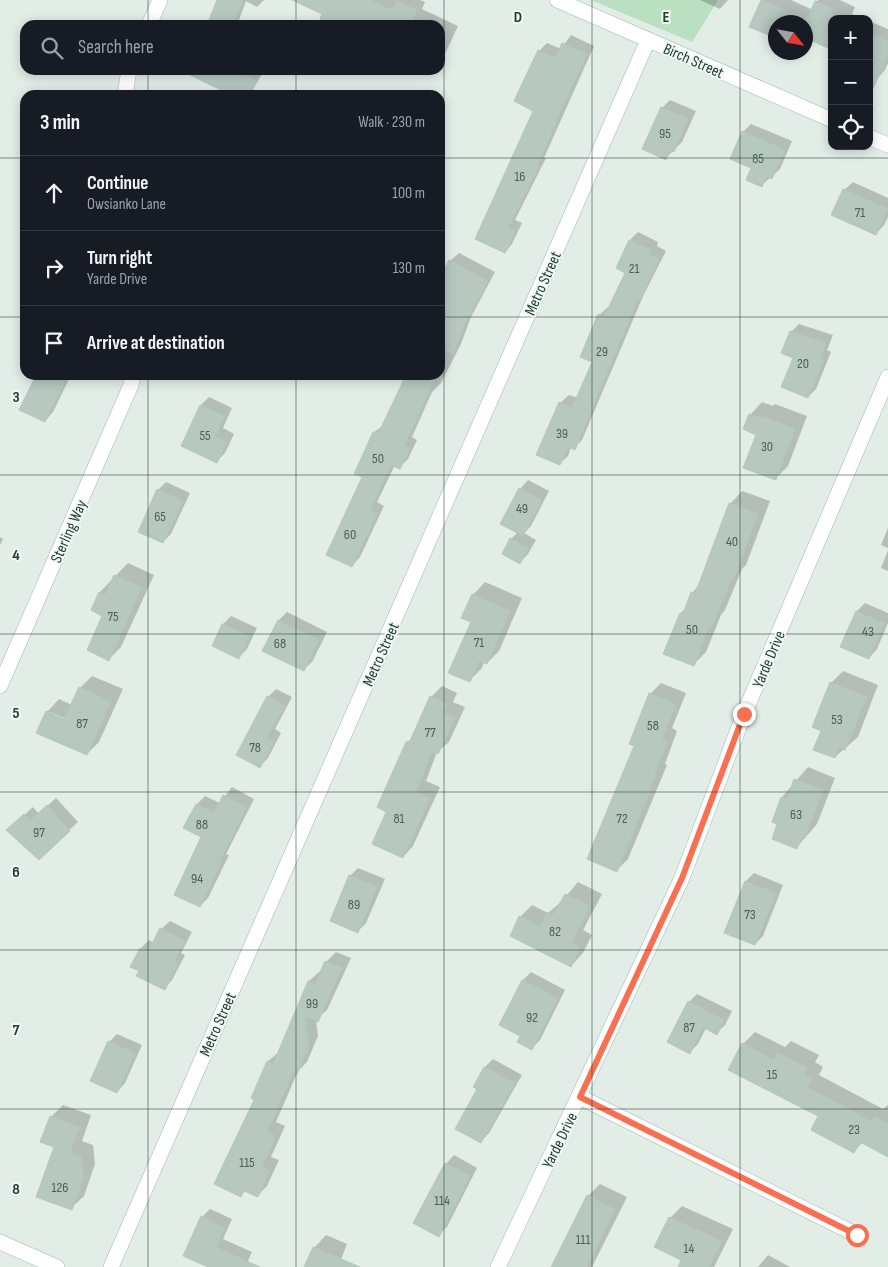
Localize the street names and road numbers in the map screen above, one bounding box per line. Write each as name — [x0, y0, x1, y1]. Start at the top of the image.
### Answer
street label: Birch Street — [660, 40, 727, 83]
street label: Metro Street — [521, 249, 566, 319]
street label: Sterling Way — [47, 497, 92, 566]
street label: Metro Street — [359, 620, 404, 690]
street label: Yarde Drive — [749, 628, 790, 691]
street label: Metro Street — [196, 990, 241, 1060]
street label: Yarde Drive — [539, 1109, 582, 1172]

